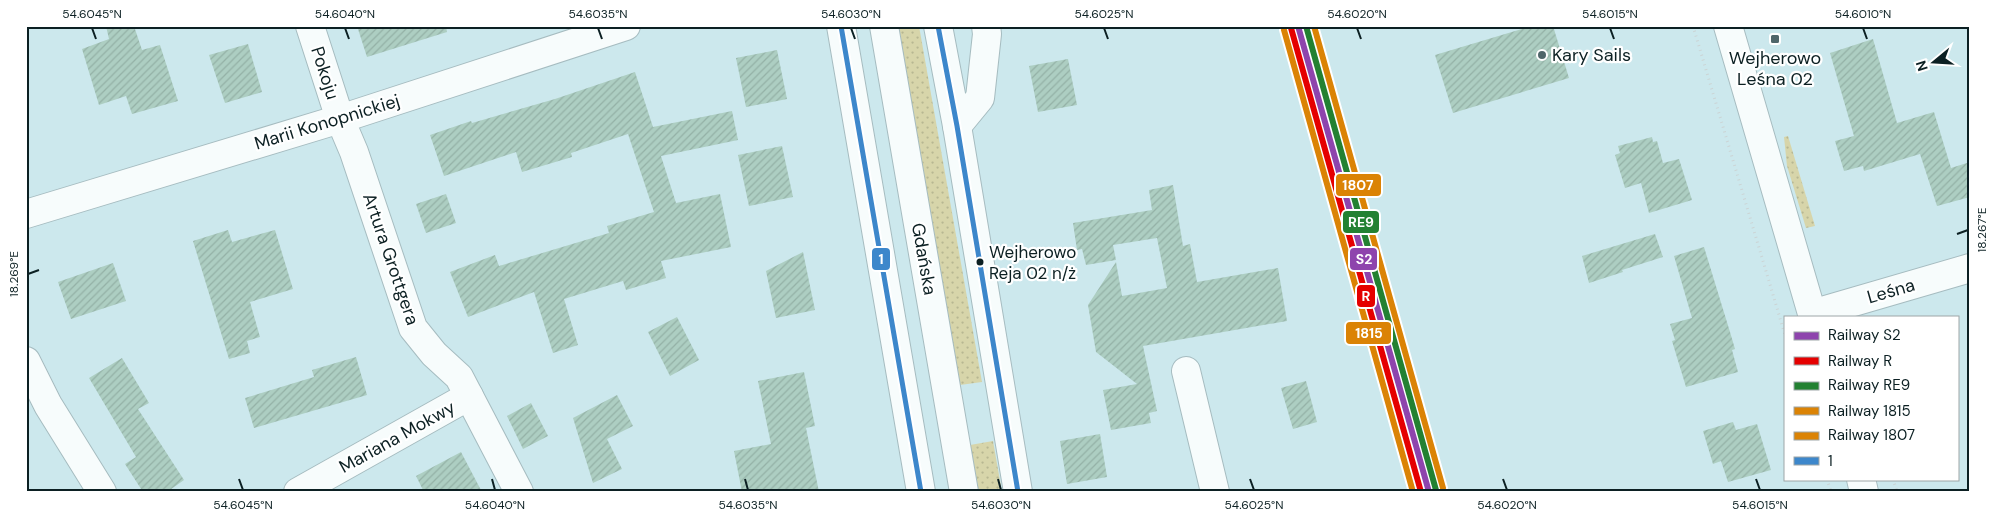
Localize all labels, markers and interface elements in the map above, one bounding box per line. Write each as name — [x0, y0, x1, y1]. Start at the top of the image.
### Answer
text: 54.6045°N — [62, 6, 122, 22]
text: 54.6040°N — [315, 6, 375, 22]
text: 54.6035°N — [568, 6, 628, 22]
text: 54.6030°N — [821, 6, 881, 22]
text: 54.6025°N — [1075, 6, 1133, 22]
text: 54.6020°N — [1327, 6, 1387, 22]
text: 54.6015°N — [1582, 6, 1638, 22]
text: 54.6010°N — [1835, 6, 1891, 22]
marker: Wejherowo Leśna 02 — [1769, 33, 1781, 45]
north arrow — [1908, 38, 1958, 88]
street label: Pokoju — [305, 43, 345, 103]
place label: Kary Sails — [1552, 43, 1631, 67]
place label: Wejherowo Leśna 02 — [1729, 46, 1821, 91]
marker: Kary Sails — [1536, 49, 1548, 61]
text: N — [1911, 58, 1932, 74]
street label: Marii Konopnickiej — [251, 88, 403, 156]
line badge: 1807 — [1335, 173, 1382, 197]
text: 1807 — [1342, 176, 1374, 194]
street label: Artura Grottgera — [357, 190, 425, 328]
text: 18.267°E — [1974, 207, 1990, 252]
line badge: RE9 — [1342, 210, 1380, 234]
text: RE9 — [1348, 213, 1374, 231]
street label: Gdańska — [906, 221, 942, 297]
place label: Wejherowo Reja 02 n/ż — [989, 241, 1076, 284]
line badge: 1 — [871, 247, 891, 271]
line badge: S2 — [1349, 247, 1378, 271]
text: 1 — [878, 250, 884, 268]
text: S2 — [1356, 250, 1372, 268]
text: 18.269°E — [6, 251, 22, 297]
marker: Wejherowo Reja 02 n/ż — [975, 257, 985, 267]
street label: Leśna — [1864, 273, 1918, 309]
line badge: R — [1356, 284, 1376, 308]
text: R — [1362, 287, 1371, 305]
legend — [1784, 316, 1958, 480]
line badge: 1815 — [1345, 321, 1392, 345]
text: 1815 — [1355, 324, 1383, 342]
text: Railway S2 — [1828, 325, 1901, 345]
text: Railway R — [1828, 351, 1892, 371]
text: Railway RE9 — [1828, 375, 1910, 395]
street label: Mariana Mokwy — [335, 395, 459, 479]
text: Railway 1815 — [1828, 401, 1911, 421]
text: Railway 1807 — [1828, 425, 1915, 445]
text: 1 — [1828, 451, 1833, 471]
text: 54.6045°N — [213, 497, 273, 513]
text: 54.6040°N — [465, 497, 525, 513]
text: 54.6035°N — [718, 497, 778, 513]
text: 54.6030°N — [971, 497, 1031, 513]
text: 54.6025°N — [1225, 497, 1283, 513]
text: 54.6020°N — [1477, 497, 1537, 513]
text: 54.6015°N — [1732, 497, 1788, 513]

